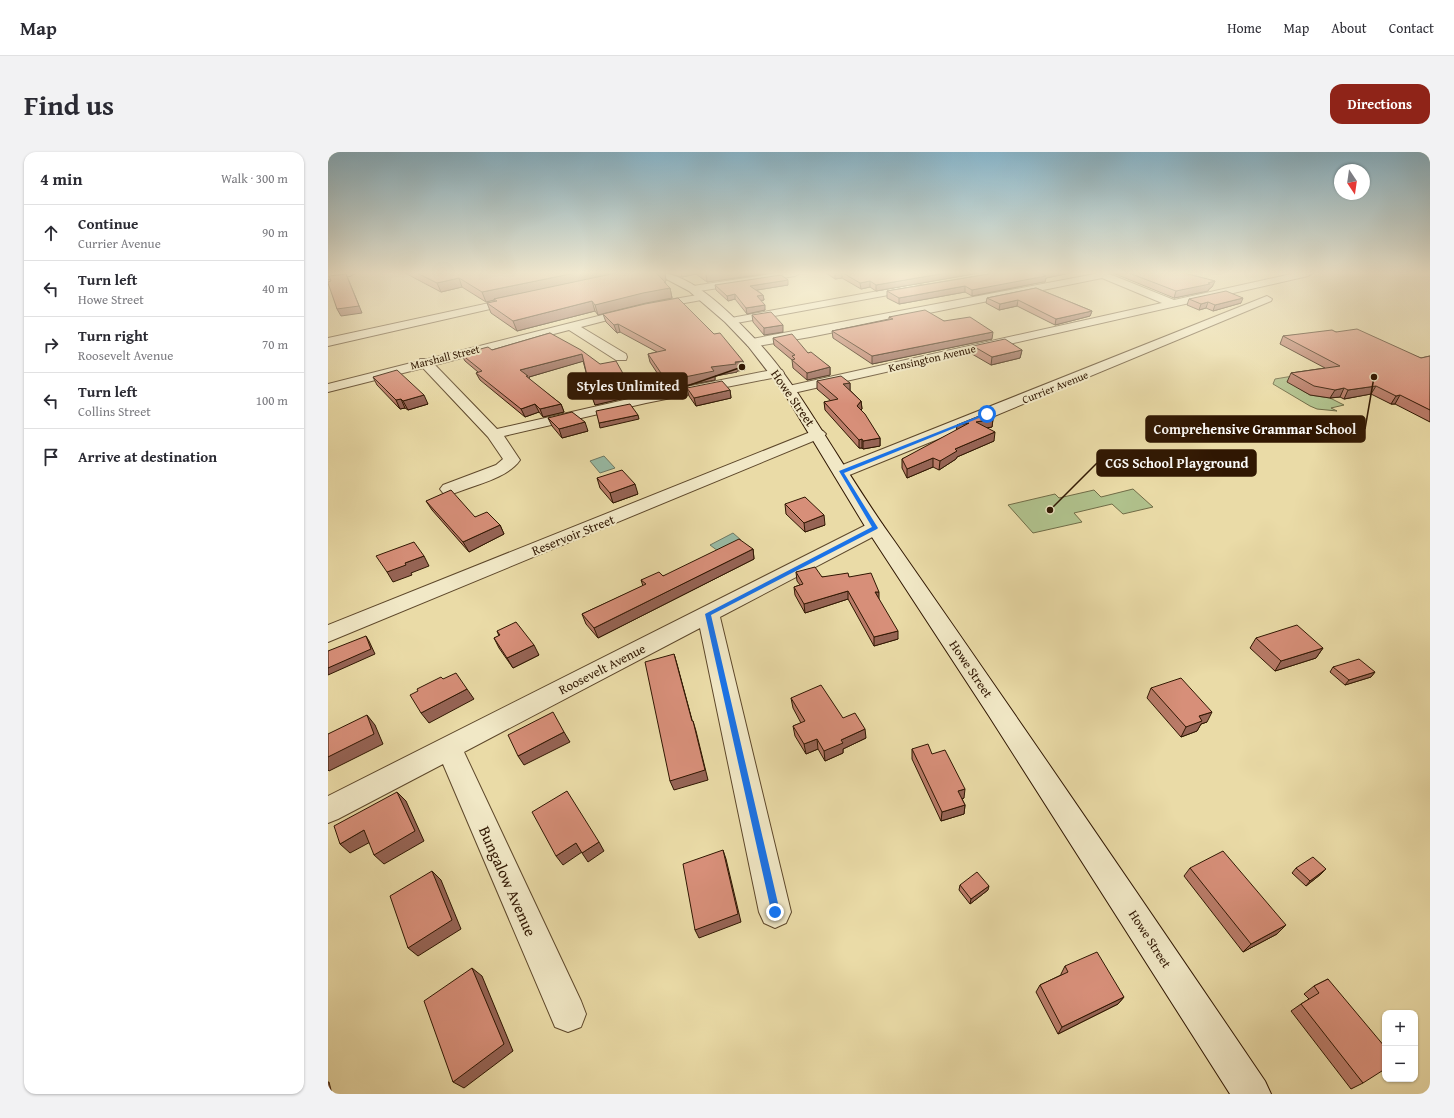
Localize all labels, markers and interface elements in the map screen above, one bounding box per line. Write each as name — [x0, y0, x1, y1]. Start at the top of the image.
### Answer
text: Map — [20, 14, 57, 42]
text: Home — [1227, 18, 1262, 38]
text: Map — [1284, 18, 1309, 38]
text: About — [1331, 18, 1367, 38]
text: Contact — [1389, 18, 1434, 38]
text: Find us — [24, 84, 114, 125]
button: Directions — [1330, 84, 1430, 124]
north arrow — [1334, 164, 1370, 200]
text: 4 min — [40, 166, 82, 191]
text: Walk · 300 m — [221, 169, 288, 188]
text: Continue — [78, 213, 139, 234]
icon: ahead — [40, 222, 62, 244]
text: 90 m — [262, 223, 288, 242]
text: Currier Avenue — [78, 234, 161, 253]
text: Turn left — [78, 269, 137, 290]
icon: left — [40, 278, 62, 300]
text: 40 m — [262, 279, 288, 298]
text: Howe Street — [78, 290, 144, 309]
text: Turn right — [78, 325, 149, 346]
icon: right — [40, 334, 62, 356]
text: 70 m — [262, 335, 288, 354]
street label: Kensington Avenue — [887, 340, 977, 376]
street label: Marshall Street — [409, 341, 481, 373]
text: Roosevelt Avenue — [78, 346, 173, 365]
street label: Howe Street — [766, 366, 820, 431]
street label: Currier Avenue — [1020, 366, 1090, 408]
callout: Styles Unlimited — [568, 373, 687, 399]
text: Styles Unlimited — [576, 376, 680, 396]
text: Turn left — [78, 381, 137, 402]
icon: left — [40, 390, 62, 412]
text: 100 m — [256, 391, 288, 410]
text: Collins Street — [78, 402, 151, 421]
route start — [978, 405, 996, 423]
callout: Comprehensive Grammar School — [1146, 416, 1365, 442]
text: Comprehensive Grammar School — [1154, 419, 1357, 439]
icon: arrive — [40, 446, 62, 468]
text: Arrive at destination — [78, 446, 217, 467]
callout: CGS School Playground — [1097, 450, 1256, 476]
text: CGS School Playground — [1105, 453, 1249, 473]
street label: Reservoir Street — [529, 510, 618, 560]
street label: Howe Street — [945, 636, 998, 702]
street label: Roosevelt Avenue — [555, 639, 649, 699]
street label: Bungalow Avenue — [473, 822, 543, 940]
route end — [766, 903, 784, 921]
street label: Howe Street — [1124, 906, 1176, 972]
map controls — [1382, 1010, 1418, 1082]
button: + — [1382, 1010, 1418, 1046]
button: − — [1382, 1046, 1418, 1082]

